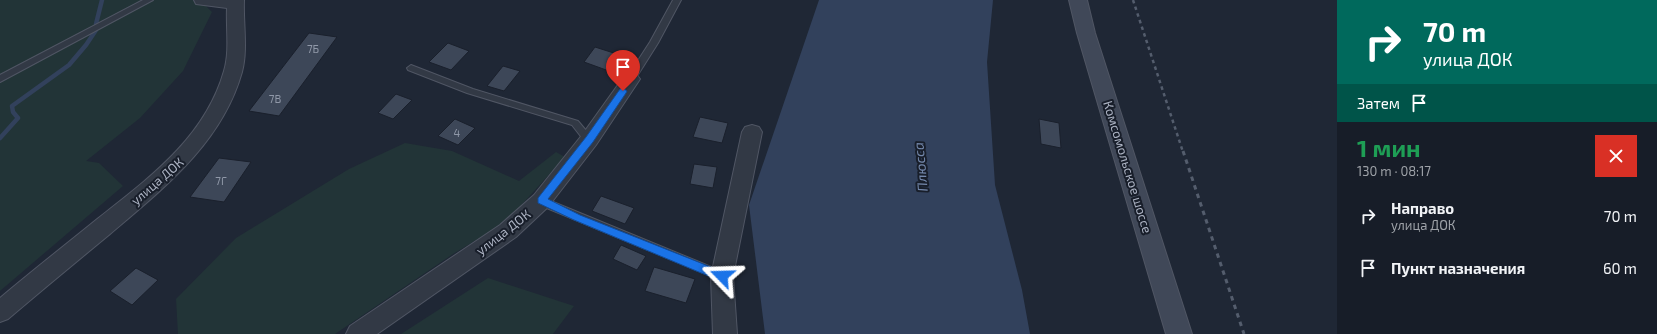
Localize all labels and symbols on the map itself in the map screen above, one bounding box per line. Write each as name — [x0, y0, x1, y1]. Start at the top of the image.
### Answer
house number: 7Б — [307, 42, 320, 55]
pin — [606, 50, 640, 91]
house number: 7В — [269, 92, 281, 105]
street label: Комсомольское шоссе — [1100, 99, 1156, 235]
house number: 4 — [454, 126, 461, 139]
water label: Плюсса — [909, 141, 931, 193]
street label: улица ДОК — [127, 154, 187, 208]
house number: 7Г — [215, 174, 227, 187]
street label: улица ДОК — [473, 206, 534, 258]
position arrow — [701, 255, 743, 297]

